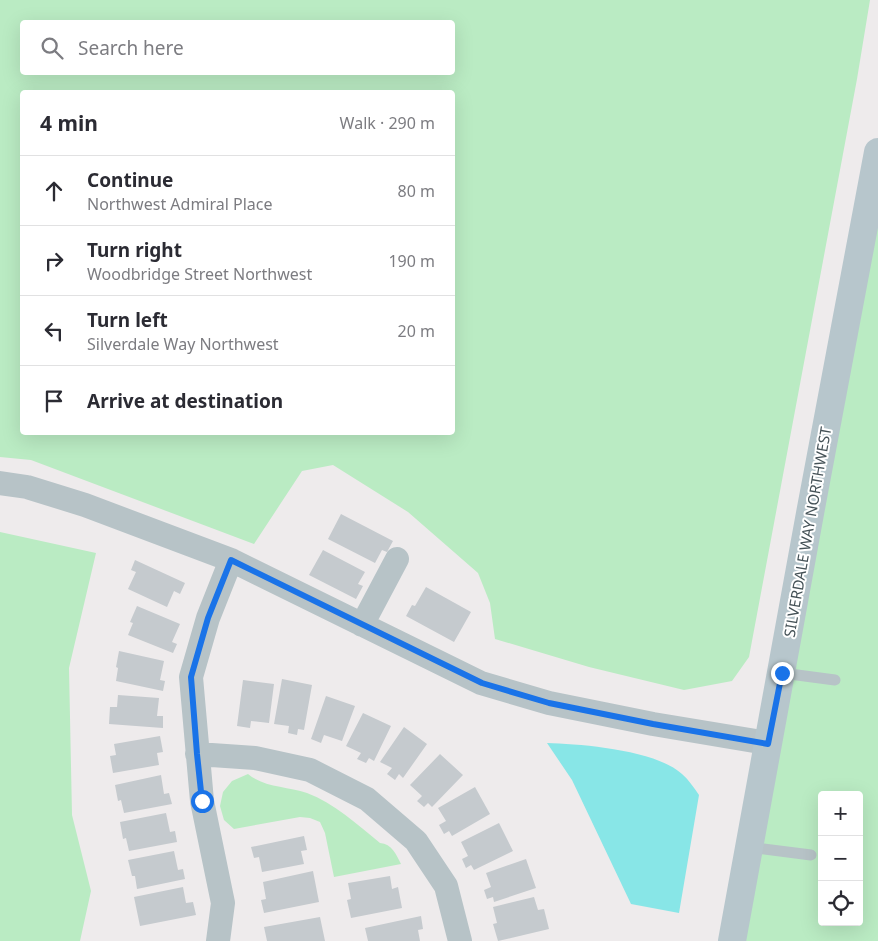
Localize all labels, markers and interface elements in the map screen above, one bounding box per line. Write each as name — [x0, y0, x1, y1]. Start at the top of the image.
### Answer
search box — [20, 20, 455, 75]
icon: search — [38, 34, 66, 62]
text: Search here — [78, 35, 184, 61]
text: 4 min — [40, 109, 98, 137]
text: Walk · 290 m — [340, 112, 435, 134]
text: Continue — [87, 167, 173, 193]
icon: ahead — [40, 177, 68, 205]
text: 80 m — [398, 180, 435, 202]
text: Northwest Admiral Place — [87, 193, 273, 215]
text: Turn right — [87, 237, 182, 263]
icon: right — [40, 247, 68, 275]
text: 190 m — [388, 250, 435, 272]
text: Woodbridge Street Northwest — [87, 263, 312, 285]
text: Turn left — [87, 307, 168, 333]
icon: left — [40, 317, 68, 345]
text: 20 m — [398, 320, 435, 342]
text: Silverdale Way Northwest — [87, 333, 279, 355]
icon: arrive — [40, 387, 68, 415]
text: Arrive at destination — [87, 388, 283, 414]
street label: SILVERDALE WAY NORTHWEST — [779, 425, 835, 639]
route end — [771, 662, 794, 685]
route start — [191, 790, 214, 813]
map controls — [818, 791, 863, 926]
button: + — [818, 791, 863, 836]
button: − — [818, 836, 863, 881]
button: locate — [818, 881, 863, 926]

